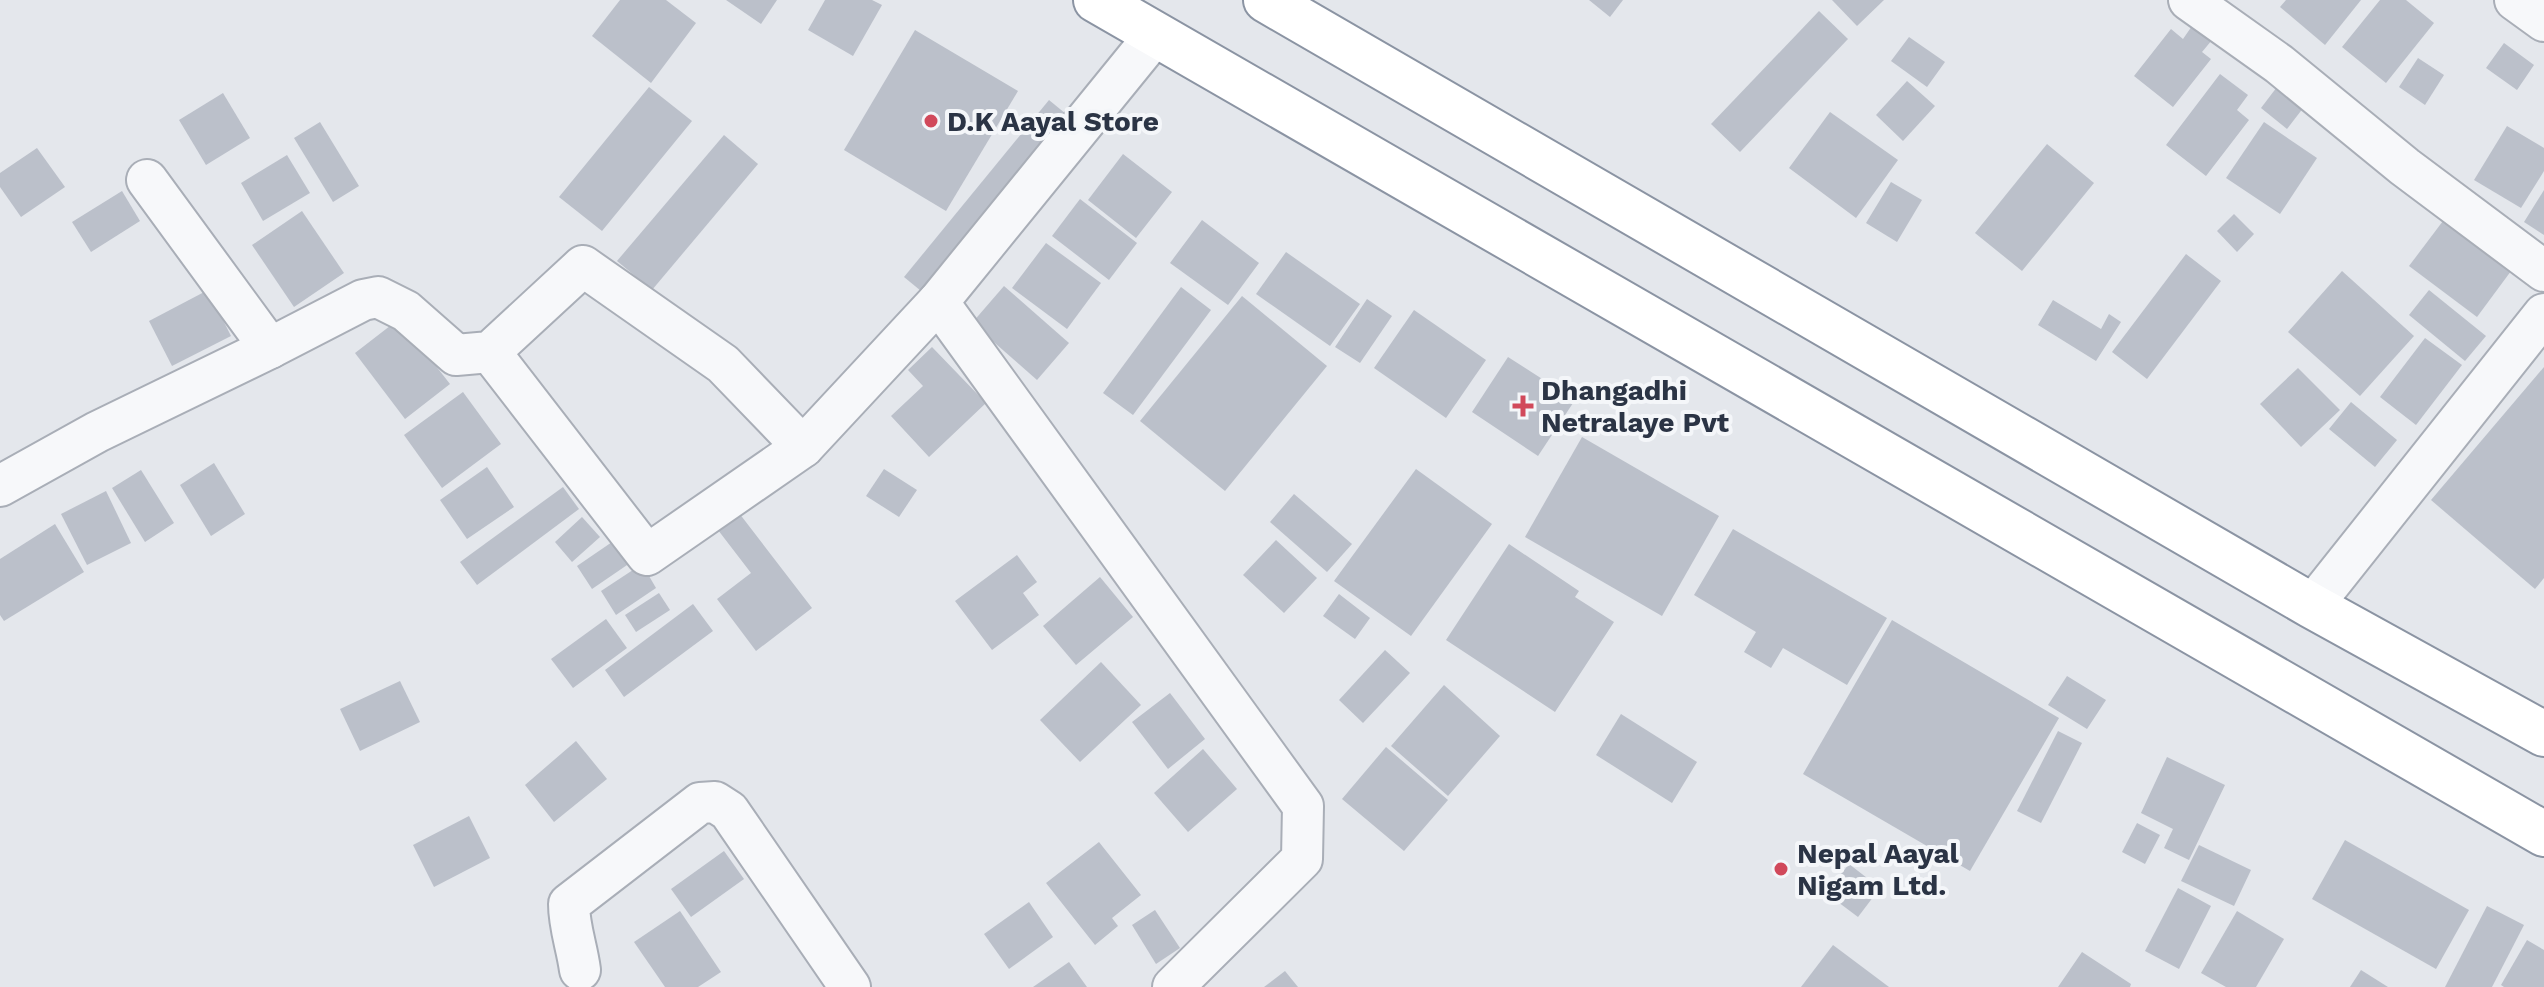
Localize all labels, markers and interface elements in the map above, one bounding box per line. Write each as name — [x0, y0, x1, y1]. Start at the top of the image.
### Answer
place label: D.K Aayal Store — [947, 105, 1159, 138]
marker: D.K Aayal Store — [922, 112, 940, 130]
place label: Dhangadhi Netralaye Pvt — [1541, 374, 1729, 439]
marker: Dhangadhi Netralaye Pvt — [1512, 395, 1534, 417]
place label: Nepal Aayal Nigam Ltd. — [1797, 837, 1960, 902]
marker: Nepal Aayal Nigam Ltd. — [1772, 860, 1790, 878]

